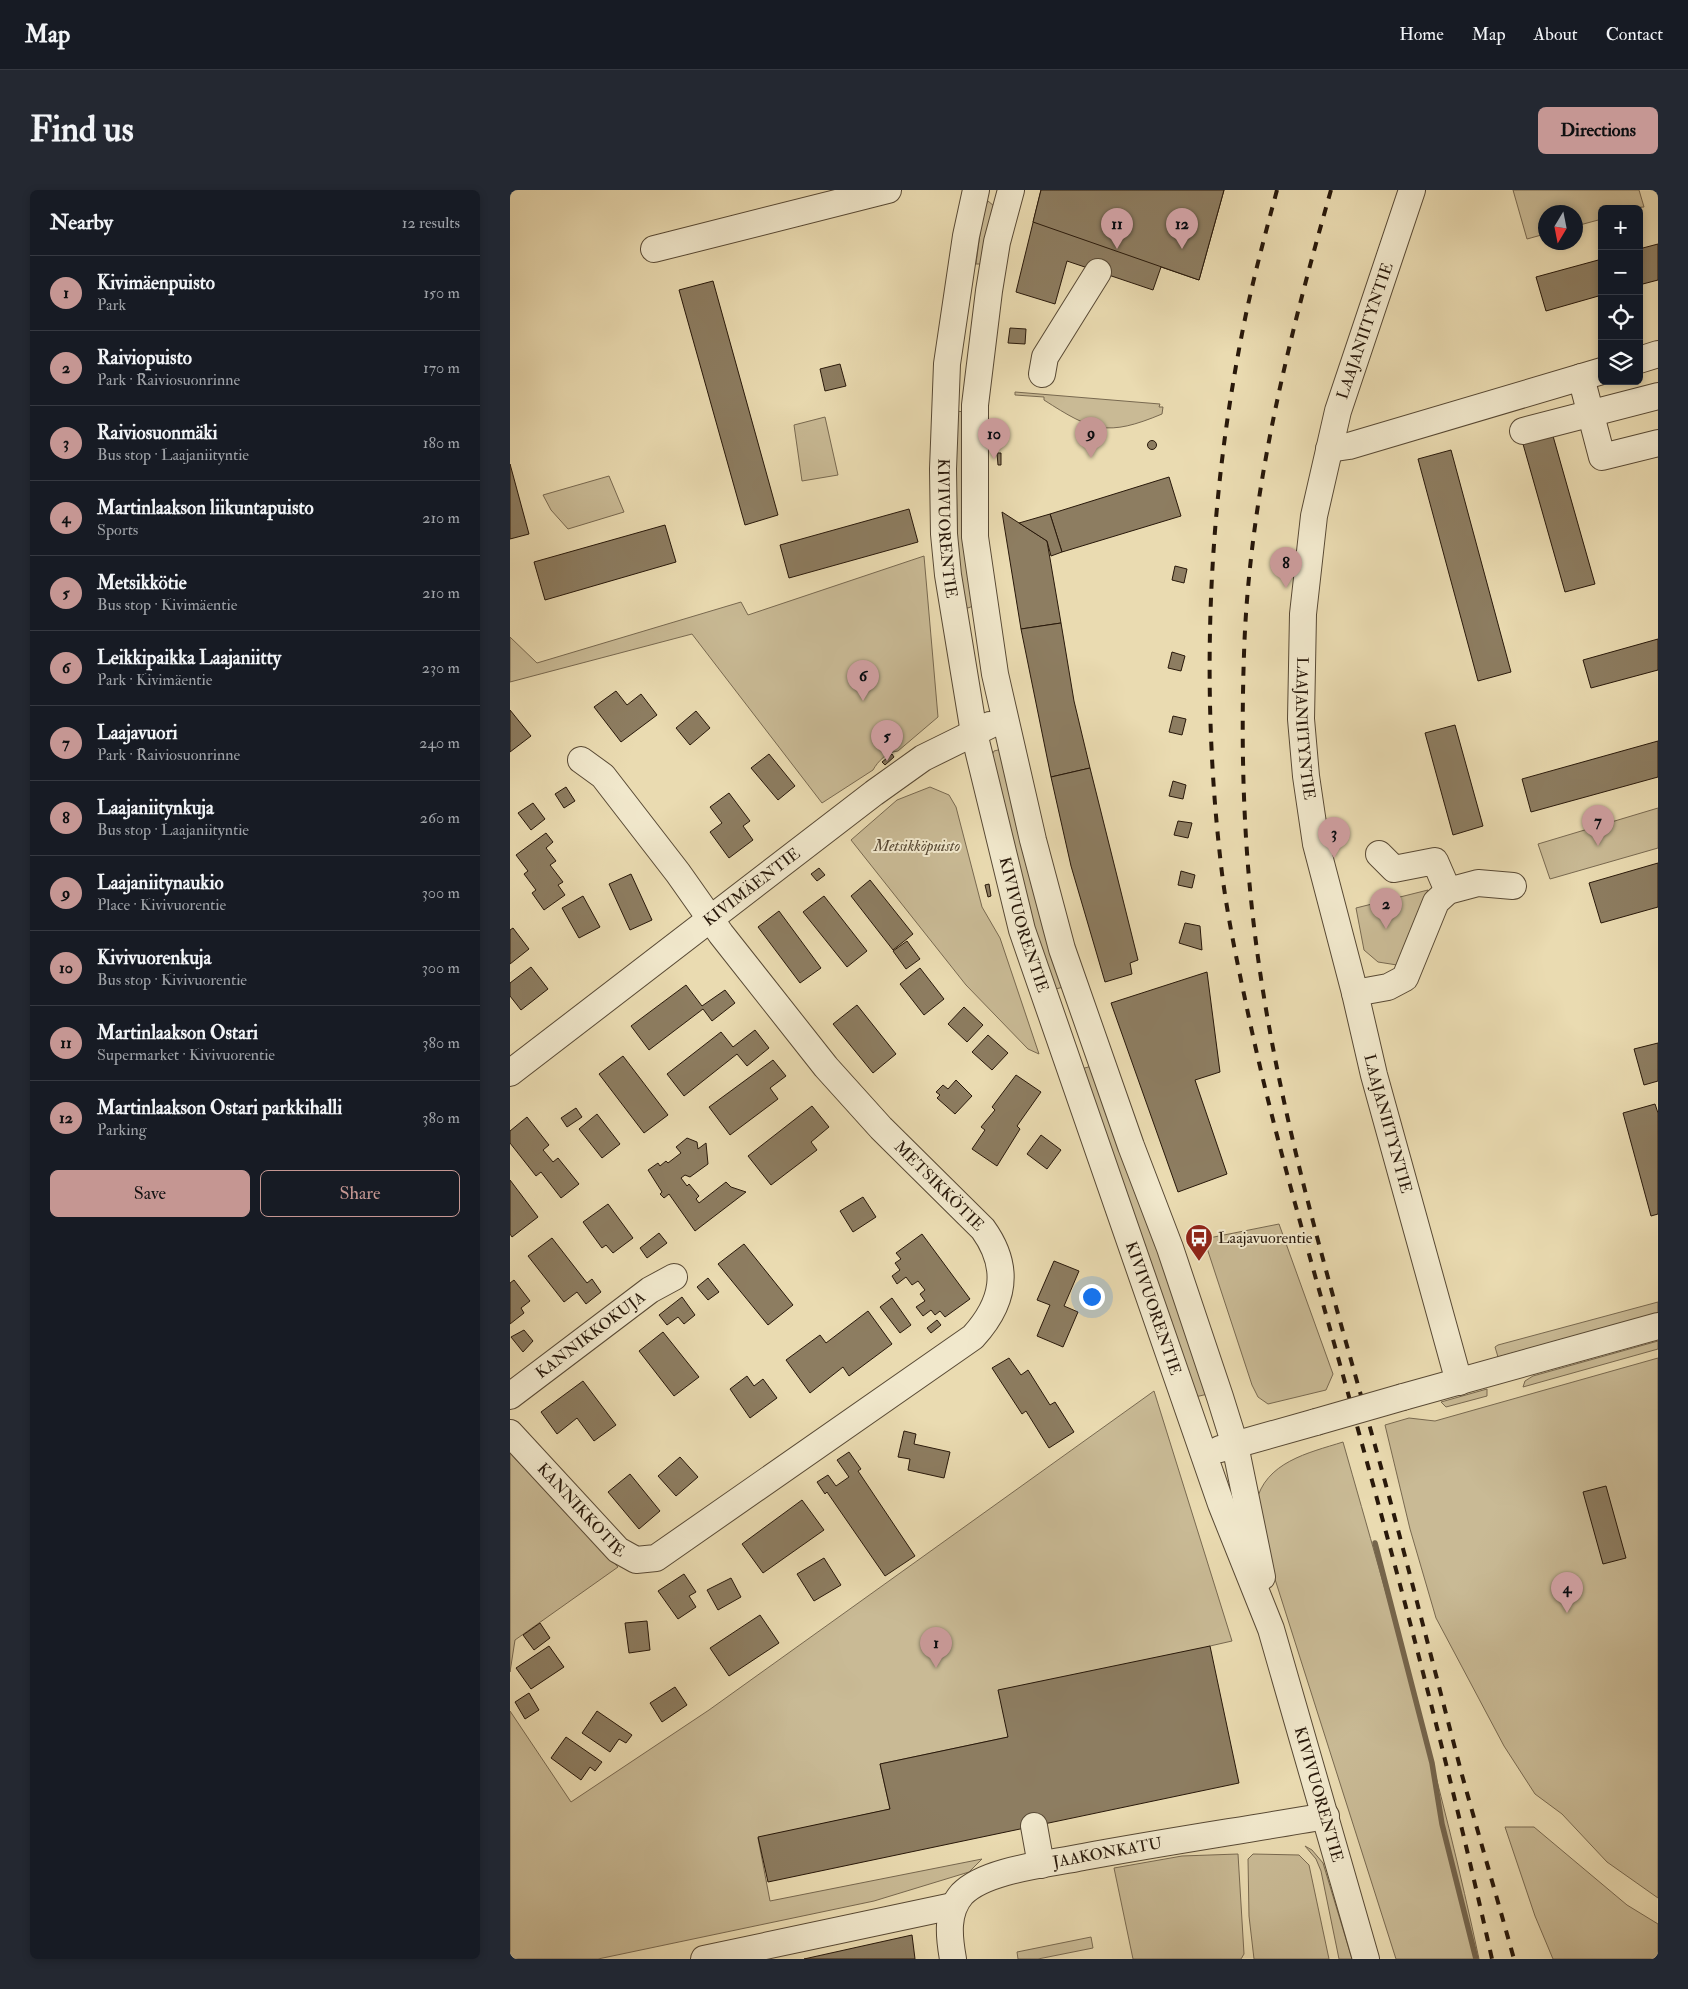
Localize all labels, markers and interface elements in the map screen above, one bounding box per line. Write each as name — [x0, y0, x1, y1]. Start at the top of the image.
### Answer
text: Map — [25, 19, 70, 50]
text: Home — [1399, 23, 1444, 46]
text: Map — [1472, 23, 1506, 46]
text: About — [1534, 23, 1578, 46]
text: Contact — [1606, 23, 1663, 46]
button: Directions — [1538, 107, 1658, 154]
text: Find us — [30, 108, 134, 152]
north arrow — [1538, 205, 1583, 250]
map controls — [1598, 205, 1643, 385]
button: + — [1598, 205, 1643, 250]
pin: 11 — [1101, 208, 1133, 249]
pin: 12 — [1166, 208, 1198, 249]
text: Nearby — [50, 209, 113, 236]
text: 12 results — [402, 213, 460, 233]
button: − — [1598, 250, 1643, 295]
street label: LAAJANIITYNTIE — [1332, 260, 1399, 402]
text: Kivimäenpuisto — [97, 271, 215, 295]
text: 1 — [63, 283, 69, 303]
text: 150 m — [423, 283, 460, 303]
text: Park — [97, 295, 126, 315]
button: locate — [1598, 295, 1643, 340]
button: layers — [1598, 340, 1643, 385]
text: Raiviopuisto — [97, 346, 192, 370]
text: 2 — [62, 358, 70, 378]
text: 170 m — [423, 358, 460, 378]
text: Park · Raiviosuonrinne — [97, 370, 240, 390]
pin: 9 — [1075, 417, 1107, 458]
pin: 10 — [978, 418, 1010, 459]
text: Raiviosuonmäki — [97, 421, 218, 445]
text: 3 — [63, 433, 69, 453]
text: 180 m — [423, 433, 460, 453]
text: Bus stop · Laajaniityntie — [97, 445, 249, 465]
street label: KIVIVUORENTIE — [933, 458, 962, 600]
text: Martinlaakson liikuntapuisto — [97, 496, 314, 520]
text: 4 — [62, 508, 70, 528]
text: 210 m — [422, 508, 460, 528]
text: Sports — [97, 520, 138, 540]
pin: 8 — [1270, 547, 1302, 588]
text: Metsikkötie — [97, 571, 187, 595]
text: 5 — [62, 583, 70, 603]
text: 210 m — [422, 583, 460, 603]
text: Bus stop · Kivimäentie — [97, 595, 237, 615]
text: Leikkipaikka Laajaniitty — [97, 646, 281, 670]
street label: LAAJANIITYNTIE — [1290, 657, 1319, 801]
text: 6 — [62, 658, 70, 678]
text: 230 m — [422, 658, 460, 678]
pin: 6 — [847, 660, 879, 701]
text: Park · Kivimäentie — [97, 670, 212, 690]
pin: 5 — [871, 720, 903, 761]
text: Laajavuori — [97, 721, 178, 745]
text: 7 — [62, 733, 70, 753]
text: 240 m — [419, 733, 460, 753]
text: Park · Raiviosuonrinne — [97, 745, 240, 765]
text: Laajaniitynkuja — [97, 796, 214, 820]
pin: 7 — [1582, 805, 1614, 846]
text: 8 — [62, 808, 70, 828]
text: 260 m — [420, 808, 460, 828]
pin: 3 — [1318, 817, 1350, 858]
text: Bus stop · Laajaniityntie — [97, 820, 249, 840]
park label: Metsikköpuisto — [873, 836, 960, 856]
street label: KIVIMÄENTIE — [699, 843, 804, 931]
street label: KIVIVUORENTIE — [995, 855, 1053, 995]
text: Laajaniitynaukio — [97, 871, 224, 895]
text: 9 — [62, 883, 70, 903]
text: 300 m — [422, 883, 460, 903]
pin: 2 — [1370, 888, 1402, 929]
text: Place · Kivivuorentie — [97, 895, 226, 915]
text: Kivivuorenkuja — [97, 946, 211, 970]
text: 10 — [59, 958, 73, 978]
text: 300 m — [422, 958, 460, 978]
text: Bus stop · Kivivuorentie — [97, 970, 247, 990]
text: Martinlaakson Ostari — [97, 1021, 258, 1045]
text: 11 — [60, 1033, 72, 1053]
text: 380 m — [422, 1033, 460, 1053]
text: Supermarket · Kivivuorentie — [97, 1045, 275, 1065]
street label: LAAJANIITYNTIE — [1359, 1052, 1416, 1195]
text: Martinlaakson Ostari parkkihalli — [97, 1096, 342, 1120]
text: 12 — [59, 1108, 73, 1128]
text: 380 m — [422, 1108, 460, 1128]
text: Parking — [97, 1120, 147, 1140]
street label: METSIKKÖTIE — [890, 1137, 988, 1235]
button: Save — [50, 1170, 250, 1217]
button: Share — [260, 1170, 460, 1217]
bus stop icon: Laajavuorentie — [1184, 1223, 1214, 1262]
place label: Laajavuorentie — [1218, 1228, 1313, 1248]
street label: KIVIVUORENTIE — [1121, 1239, 1186, 1378]
your location — [1079, 1284, 1105, 1310]
street label: KANNIKKOKUJA — [532, 1287, 649, 1383]
street label: KANNIKKOTIE — [533, 1459, 628, 1562]
pin: 4 — [1551, 1572, 1583, 1613]
pin: 1 — [920, 1627, 952, 1668]
street label: KIVIVUORENTIE — [1290, 1724, 1348, 1865]
street label: JAAKONKATU — [1050, 1833, 1164, 1873]

